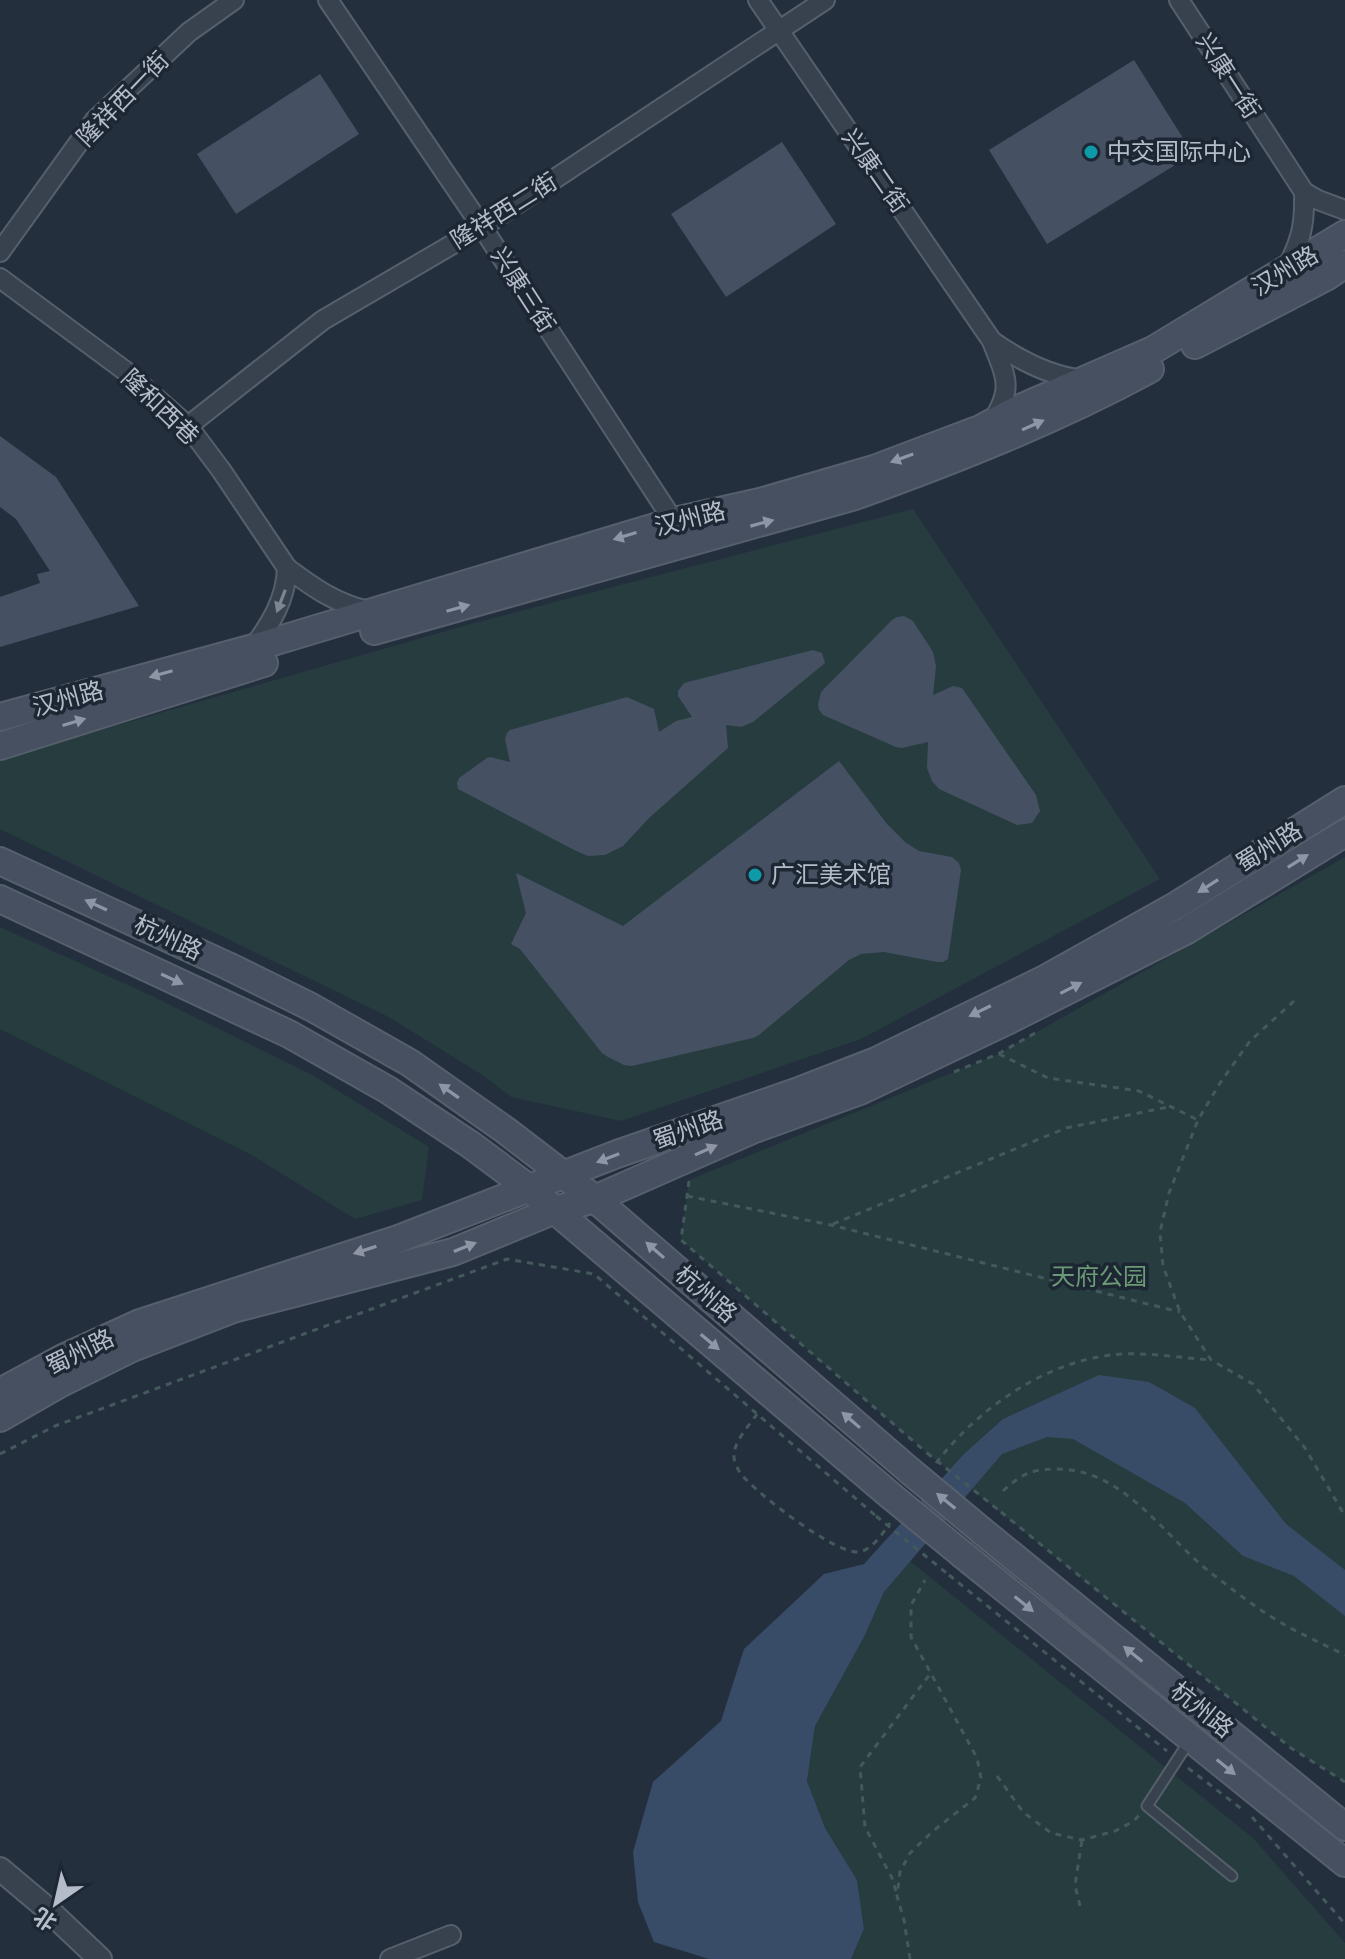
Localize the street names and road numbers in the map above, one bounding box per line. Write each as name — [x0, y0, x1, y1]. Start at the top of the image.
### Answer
street label: 兴康一街 — [1189, 28, 1266, 124]
street label: 隆祥西一街 — [71, 46, 175, 153]
street label: 兴康二街 — [835, 124, 914, 219]
street label: 隆祥西二街 — [446, 167, 563, 256]
street label: 汉州路 — [1247, 240, 1324, 302]
street label: 兴康三街 — [484, 242, 561, 338]
street label: 隆和西巷 — [115, 364, 204, 451]
street label: 汉州路 — [652, 497, 729, 542]
street label: 汉州路 — [30, 676, 107, 723]
street label: 蜀州路 — [1231, 816, 1307, 879]
street label: 杭州路 — [129, 910, 207, 967]
street label: 蜀州路 — [649, 1105, 727, 1156]
street label: 杭州路 — [669, 1260, 742, 1329]
street label: 蜀州路 — [42, 1324, 119, 1381]
street label: 杭州路 — [1165, 1676, 1239, 1744]

